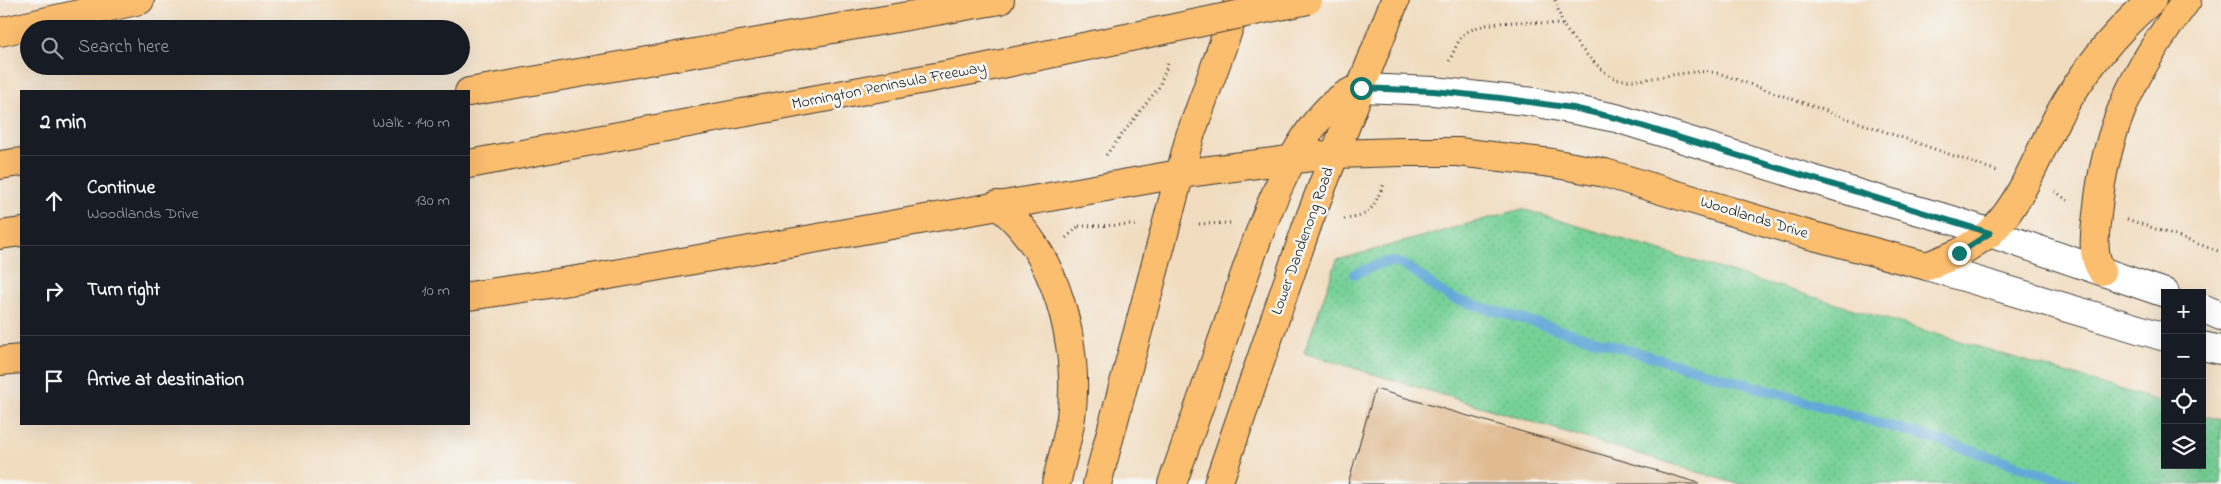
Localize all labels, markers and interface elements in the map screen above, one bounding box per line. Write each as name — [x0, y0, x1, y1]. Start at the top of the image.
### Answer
search box — [20, 20, 470, 75]
icon: search — [38, 34, 66, 62]
text: Search here — [78, 34, 169, 61]
street label: Mornington Peninsula Freeway — [790, 55, 988, 117]
route start — [1350, 77, 1373, 100]
text: 2 min — [40, 108, 86, 138]
text: Walk · 140 m — [373, 111, 450, 135]
street label: Lower Dandenong Road — [1265, 164, 1341, 318]
text: Continue — [87, 175, 155, 202]
icon: ahead — [40, 187, 68, 215]
text: 130 m — [415, 189, 450, 213]
street label: Woodlands Drive — [1697, 190, 1812, 246]
text: Woodlands Drive — [87, 202, 199, 226]
route end — [1948, 242, 1971, 265]
icon: right — [40, 277, 68, 305]
text: Turn right — [87, 277, 160, 304]
text: 10 m — [422, 279, 450, 303]
map controls — [2161, 289, 2206, 469]
button: + — [2161, 289, 2206, 334]
button: − — [2161, 334, 2206, 379]
icon: arrive — [40, 367, 68, 395]
text: Arrive at destination — [87, 367, 244, 394]
button: locate — [2161, 379, 2206, 424]
button: layers — [2161, 424, 2206, 469]

